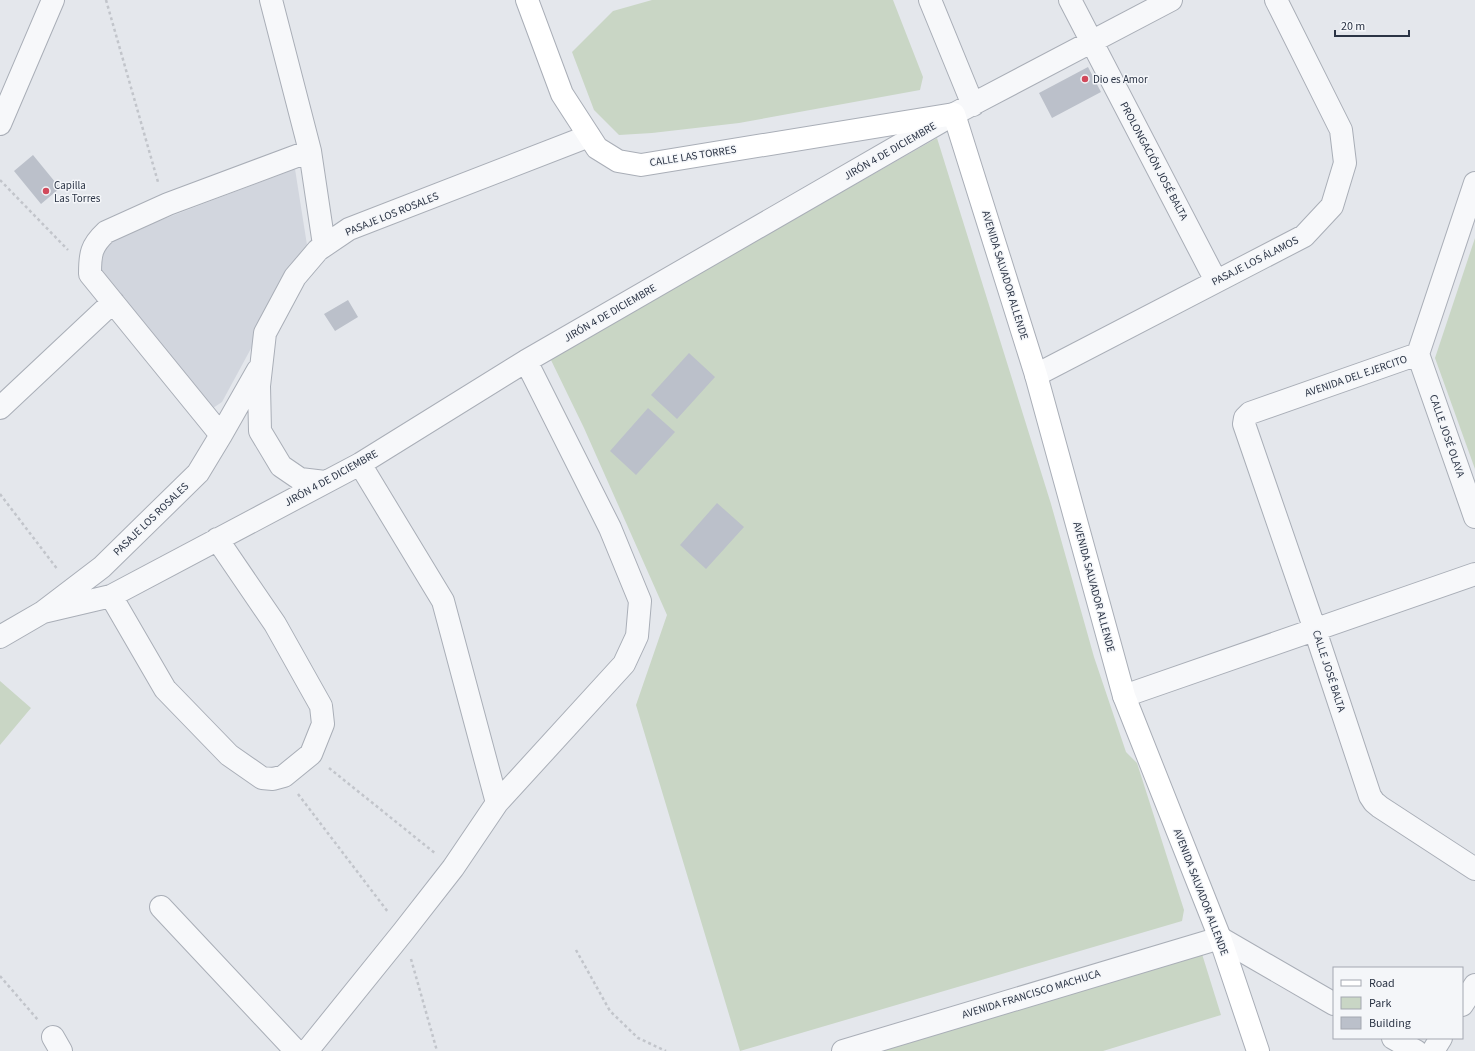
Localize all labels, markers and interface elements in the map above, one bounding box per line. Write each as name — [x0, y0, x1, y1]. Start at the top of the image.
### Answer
scale bar — [1335, 12, 1409, 38]
text: 20 m — [1341, 18, 1365, 35]
place label: Dio es Amor — [1093, 72, 1148, 87]
marker: Dio es Amor — [1080, 74, 1090, 84]
street label: PROLONGACIÓN JOSÉ BALTA — [1116, 99, 1192, 223]
street label: JIRÓN 4 DE DICIEMBRE — [841, 118, 939, 184]
street label: CALLE LAS TORRES — [649, 142, 738, 170]
place label: Capilla Las Torres — [54, 178, 101, 206]
marker: Capilla Las Torres — [41, 186, 51, 196]
street label: PASAJE LOS ROSALES — [343, 188, 441, 240]
street label: AVENIDA SALVADOR ALLENDE — [978, 208, 1032, 342]
street label: PASAJE LOS ÁLAMOS — [1209, 233, 1301, 289]
street label: JIRÓN 4 DE DICIEMBRE — [561, 280, 659, 346]
street label: AVENIDA DEL EJERCITO — [1303, 351, 1409, 401]
street label: CALLE JOSÉ OLAYA — [1426, 392, 1468, 480]
street label: JIRÓN 4 DE DICIEMBRE — [282, 446, 381, 510]
street label: PASAJE LOS ROSALES — [110, 479, 192, 559]
street label: AVENIDA SALVADOR ALLENDE — [1069, 520, 1119, 654]
street label: CALLE JOSÉ BALTA — [1309, 628, 1349, 714]
street label: AVENIDA SALVADOR ALLENDE — [1170, 826, 1232, 958]
street label: AVENIDA FRANCISCO MACHUCA — [960, 966, 1102, 1022]
legend — [1333, 967, 1463, 1039]
text: Road — [1369, 975, 1395, 992]
text: Park — [1369, 995, 1391, 1012]
text: Building — [1369, 1015, 1411, 1032]

